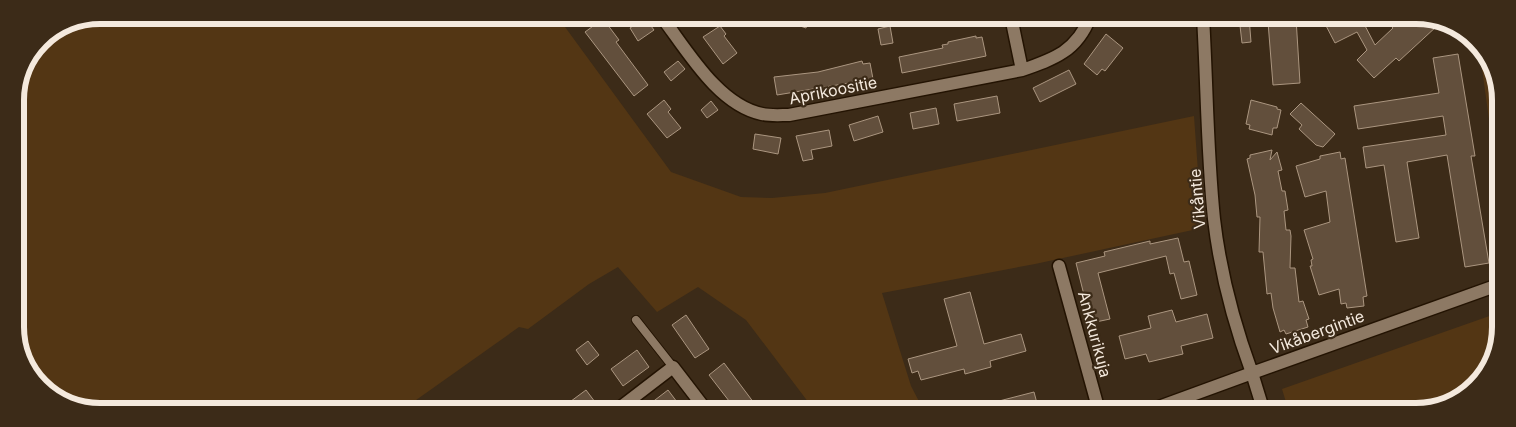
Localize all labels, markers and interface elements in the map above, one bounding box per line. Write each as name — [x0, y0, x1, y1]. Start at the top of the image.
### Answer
street label: Aprikoositie — [787, 72, 879, 108]
street label: Vikåntie — [1184, 168, 1210, 230]
street label: Ankkurikuja — [1074, 289, 1116, 379]
street label: Vikåbergintie — [1267, 306, 1367, 358]

